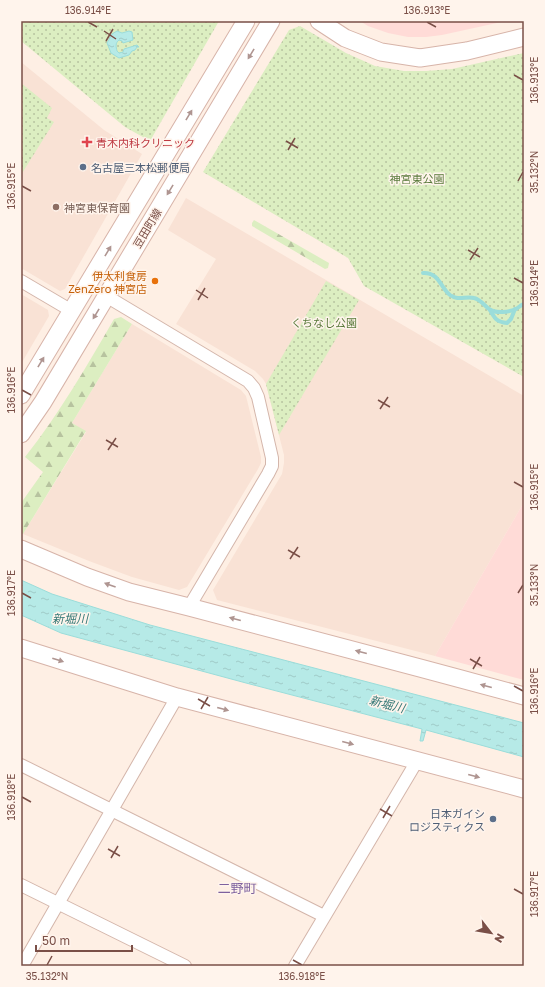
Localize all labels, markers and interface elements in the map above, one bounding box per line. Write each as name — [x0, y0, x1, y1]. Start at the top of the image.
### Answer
text: 136.914°E — [65, 4, 111, 16]
text: 136.913°E — [404, 4, 450, 16]
one-way arrow — [247, 48, 254, 60]
text: 136.913°E — [528, 57, 540, 103]
one-way arrow — [186, 109, 193, 121]
marker: 青木内科クリニック — [81, 136, 93, 148]
place label: 青木内科クリニック — [96, 136, 195, 149]
text: 35.132°N — [528, 151, 540, 193]
place label: 名古屋三本松郵便局 — [91, 161, 190, 174]
marker: 名古屋三本松郵便局 — [78, 162, 88, 172]
text: 136.915°E — [5, 163, 17, 209]
park label: 神宮東公園 — [390, 172, 445, 185]
one-way arrow — [166, 184, 173, 196]
place label: 神宮東保育園 — [64, 201, 130, 214]
marker: 神宮東保育園 — [51, 202, 61, 212]
street label: 豆田町線 — [130, 206, 164, 250]
one-way arrow — [105, 245, 112, 257]
text: 136.914°E — [528, 260, 540, 306]
place label: 伊太利食房 ZenZero 神宮店 — [68, 269, 147, 295]
marker: 伊太利食房 ZenZero 神宮店 — [150, 276, 160, 286]
one-way arrow — [92, 308, 99, 320]
park label: くちなし公園 — [291, 316, 357, 329]
one-way arrow — [38, 356, 45, 368]
text: 136.916°E — [5, 367, 17, 413]
text: 136.915°E — [528, 464, 540, 510]
text: 35.133°N — [528, 564, 540, 606]
text: 136.917°E — [5, 570, 17, 616]
one-way arrow — [103, 582, 115, 588]
water label: 新堀川 — [52, 611, 90, 626]
one-way arrow — [229, 616, 241, 622]
one-way arrow — [355, 649, 367, 655]
one-way arrow — [52, 657, 64, 663]
text: 136.916°E — [528, 668, 540, 714]
one-way arrow — [480, 683, 492, 689]
water label: 新堀川 — [368, 692, 408, 716]
one-way arrow — [217, 707, 229, 713]
one-way arrow — [342, 740, 355, 746]
one-way arrow — [468, 773, 480, 779]
text: 136.918°E — [5, 774, 17, 820]
place label: 日本ガイシ ロジスティクス — [409, 807, 485, 833]
marker: 日本ガイシ ロジスティクス — [488, 814, 498, 824]
text: 136.917°E — [528, 871, 540, 917]
district label: 二野町 — [217, 880, 257, 896]
north arrow — [471, 913, 511, 953]
scale bar — [36, 927, 132, 953]
text: N — [492, 931, 508, 945]
text: 50 m — [42, 933, 70, 948]
text: 35.132°N — [26, 970, 68, 982]
text: 136.918°E — [279, 970, 325, 982]

